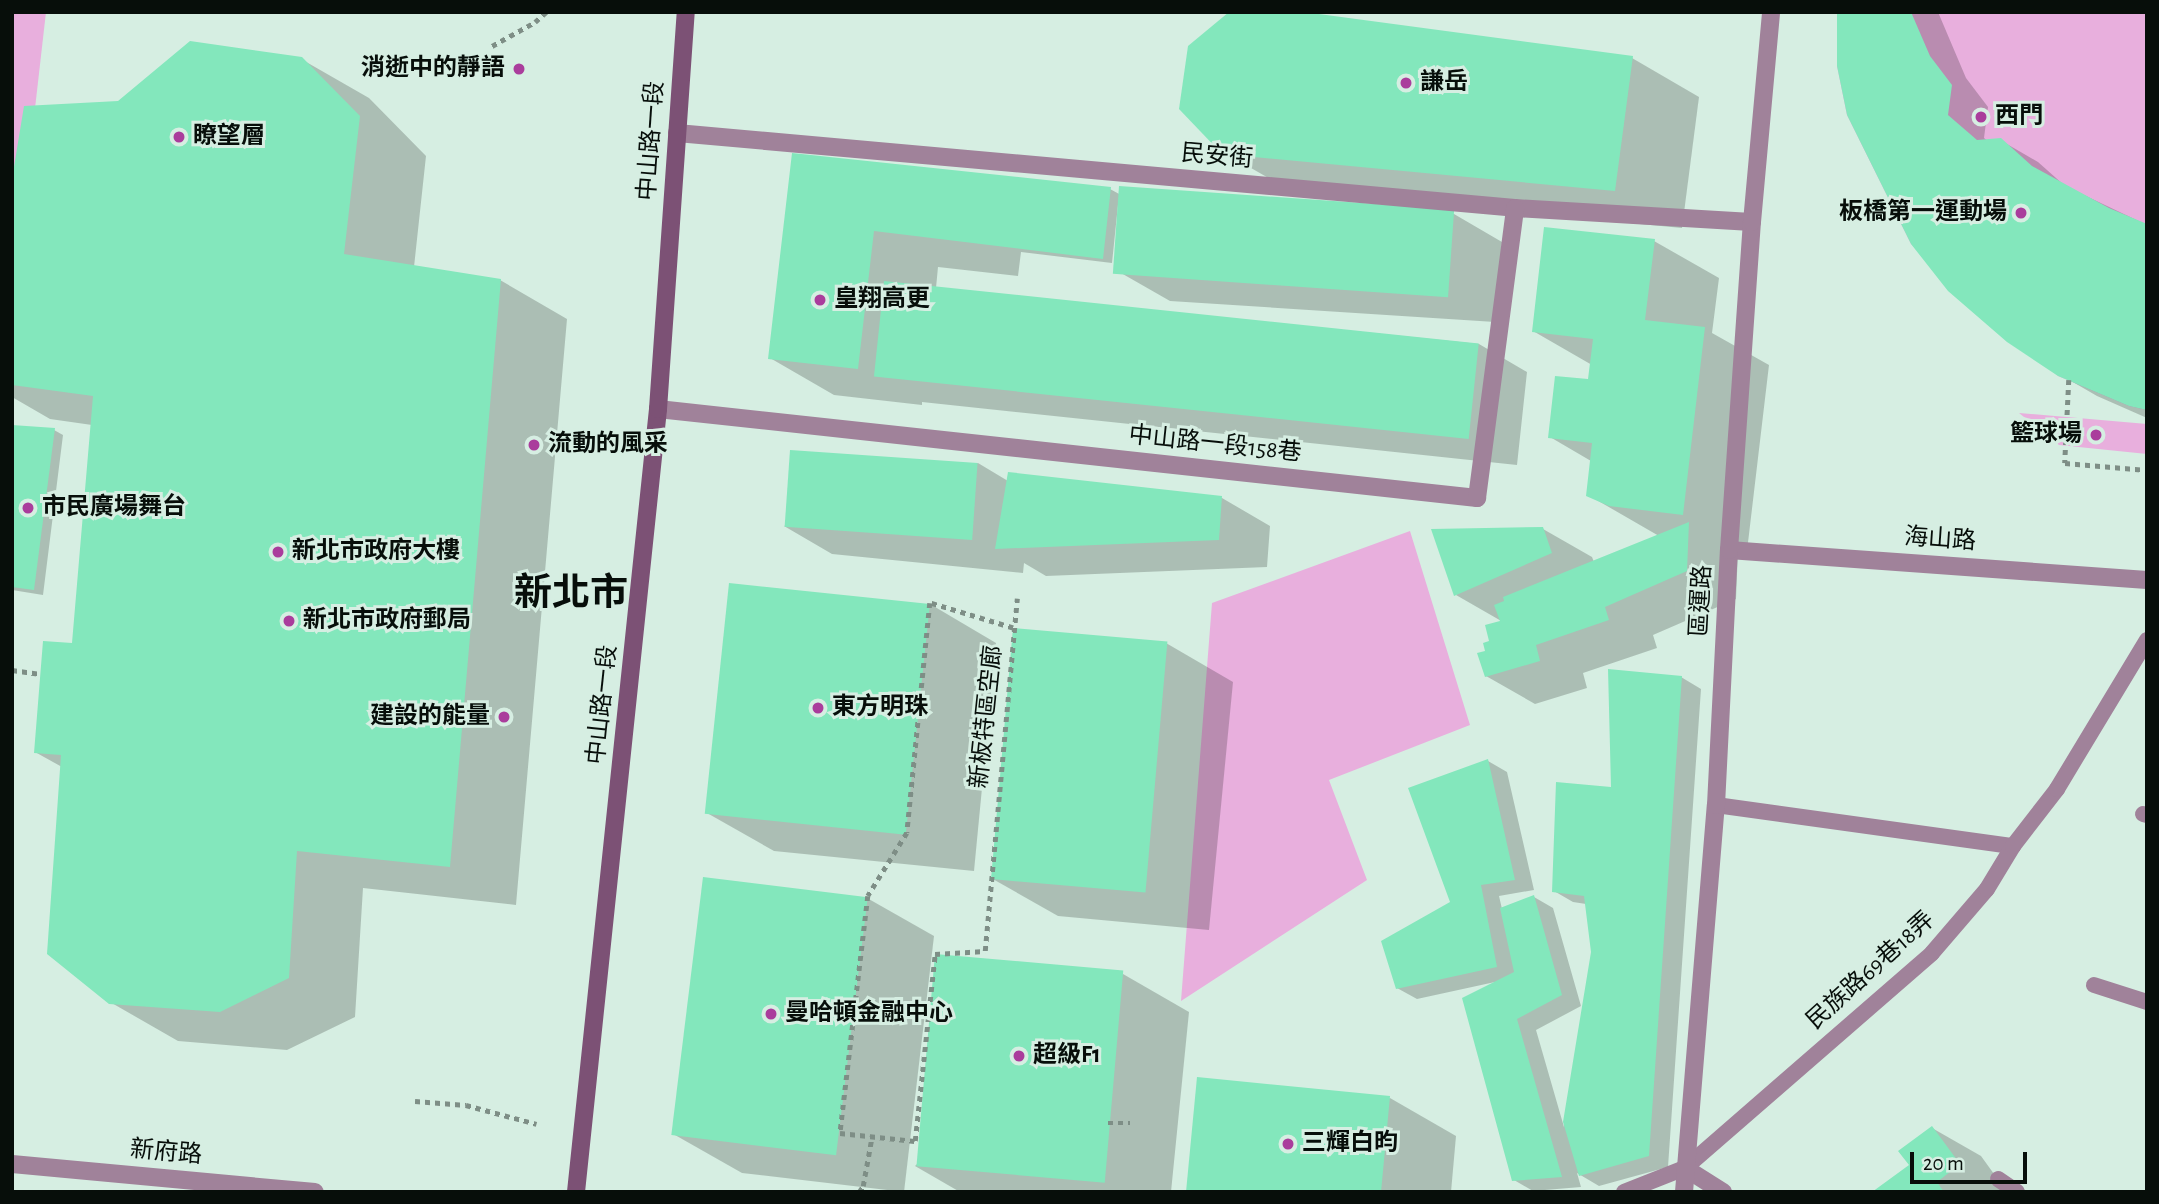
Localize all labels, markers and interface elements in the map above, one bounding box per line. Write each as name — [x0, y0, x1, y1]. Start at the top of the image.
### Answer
place label: 消逝中的靜語 — [361, 55, 505, 83]
marker: 消逝中的靜語 — [511, 61, 527, 77]
place label: 謙岳 — [1420, 69, 1468, 97]
marker: 謙岳 — [1398, 75, 1414, 91]
street label: 中山路一段 — [633, 80, 671, 202]
place label: 西門 — [1995, 103, 2043, 131]
marker: 西門 — [1973, 109, 1989, 125]
place label: 瞭望層 — [193, 123, 265, 151]
marker: 瞭望層 — [171, 129, 187, 145]
street label: 民安街 — [1180, 140, 1254, 174]
place label: 板橋第一運動場 — [1839, 199, 2007, 227]
marker: 板橋第一運動場 — [2013, 205, 2029, 221]
place label: 皇翔高更 — [834, 286, 930, 314]
marker: 皇翔高更 — [812, 292, 828, 308]
place label: 籃球場 — [2010, 421, 2082, 449]
street label: 中山路一段158巷 — [1127, 422, 1303, 468]
marker: 籃球場 — [2088, 427, 2104, 443]
place label: 流動的風采 — [548, 431, 668, 459]
marker: 流動的風采 — [526, 437, 542, 453]
place label: 市民廣場舞台 — [42, 494, 186, 522]
marker: 市民廣場舞台 — [20, 500, 36, 516]
street label: 海山路 — [1903, 523, 1977, 557]
place label: 新北市政府大樓 — [292, 538, 460, 566]
marker: 新北市政府大樓 — [270, 544, 286, 560]
street label: 區運路 — [1686, 564, 1718, 638]
district label: 新北市 — [514, 572, 628, 618]
place label: 新北市政府郵局 — [303, 607, 471, 635]
marker: 新北市政府郵局 — [281, 613, 297, 629]
street label: 中山路一段 — [582, 644, 624, 766]
street label: 新板特區空廊 — [965, 644, 1009, 790]
place label: 東方明珠 — [832, 694, 928, 722]
marker: 東方明珠 — [810, 700, 826, 716]
place label: 建設的能量 — [370, 703, 490, 731]
marker: 建設的能量 — [496, 709, 512, 725]
street label: 民族路69巷18弄 — [1801, 906, 1941, 1036]
place label: 曼哈頓金融中心 — [785, 1000, 953, 1028]
marker: 曼哈頓金融中心 — [763, 1006, 779, 1022]
place label: 超級F1 — [1033, 1042, 1101, 1070]
marker: 超級F1 — [1011, 1048, 1027, 1064]
place label: 三輝白昀 — [1302, 1130, 1398, 1158]
street label: 新府路 — [129, 1136, 203, 1170]
marker: 三輝白昀 — [1280, 1136, 1296, 1152]
scale bar — [1914, 1138, 2031, 1182]
text: 20 m — [1923, 1153, 1964, 1174]

